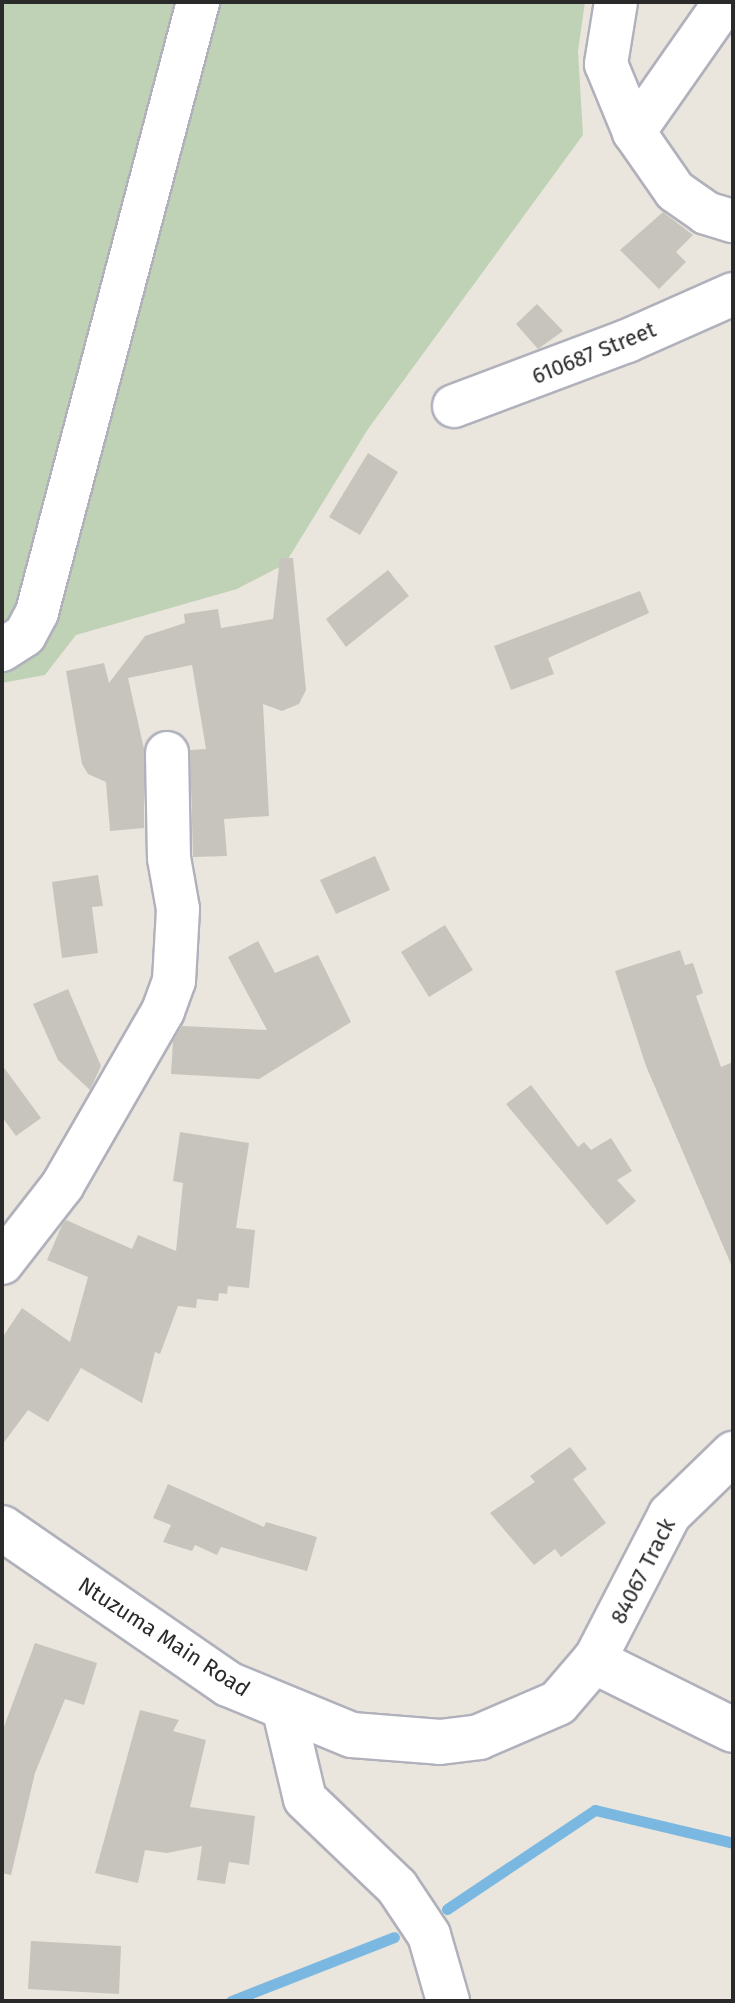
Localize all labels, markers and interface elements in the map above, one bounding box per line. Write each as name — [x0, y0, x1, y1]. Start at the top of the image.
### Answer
street label: 610687 Street — [528, 316, 660, 390]
street label: 84067 Track — [605, 1514, 681, 1628]
street label: Ntuzuma Main Road — [73, 1572, 255, 1702]

